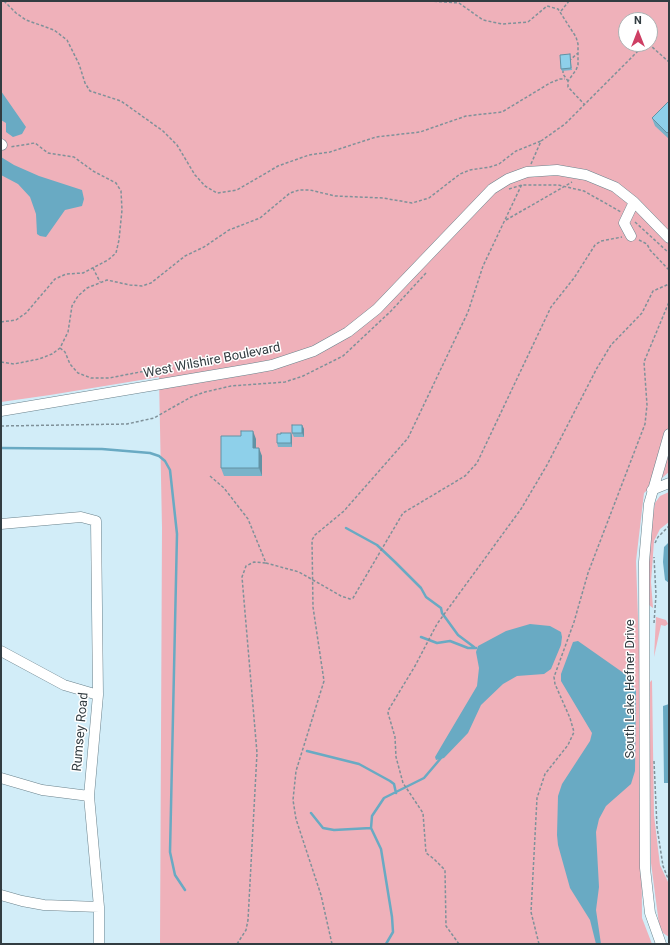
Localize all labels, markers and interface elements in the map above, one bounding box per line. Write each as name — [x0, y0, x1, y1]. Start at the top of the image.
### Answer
north arrow — [618, 12, 658, 52]
text: N — [634, 14, 642, 27]
street label: West Wilshire Boulevard — [142, 340, 282, 382]
street label: South Lake Hefner Drive — [623, 619, 639, 759]
street label: Rumsey Road — [70, 692, 92, 772]

